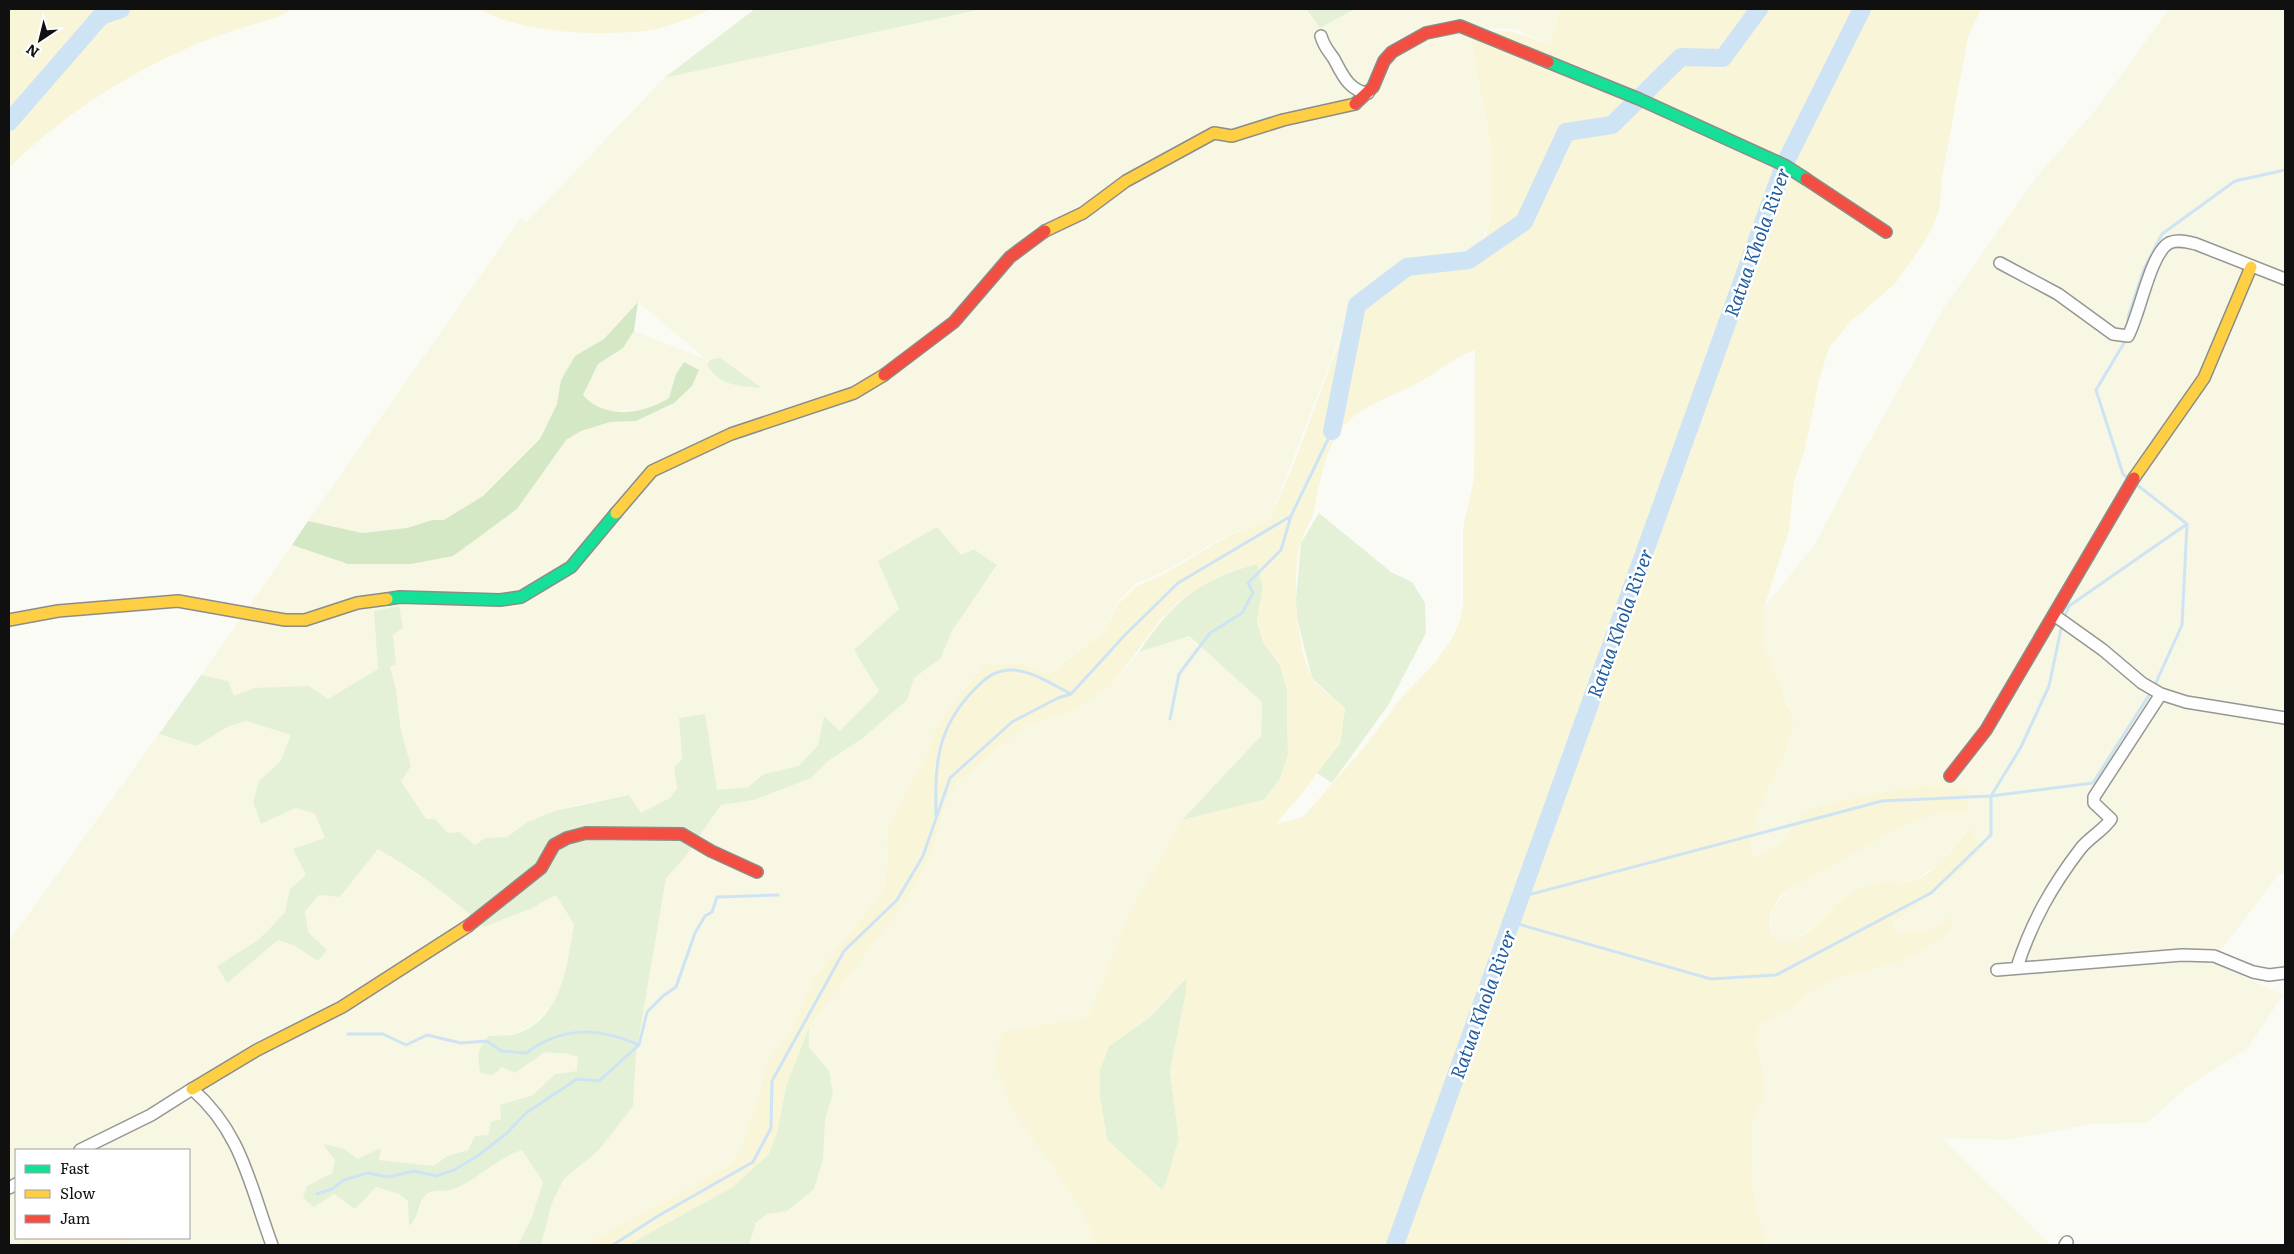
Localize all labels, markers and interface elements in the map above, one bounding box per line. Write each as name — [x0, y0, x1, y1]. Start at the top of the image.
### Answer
north arrow — [15, 15, 65, 65]
text: N — [21, 40, 43, 63]
water label: Ratua Khola River — [1716, 163, 1796, 321]
water label: Ratua Khola River — [1579, 544, 1659, 702]
water label: Ratua Khola River — [1442, 925, 1522, 1083]
legend — [15, 1149, 190, 1239]
text: Fast — [60, 1156, 89, 1179]
text: Slow — [60, 1181, 95, 1204]
text: Jam — [60, 1206, 91, 1229]

